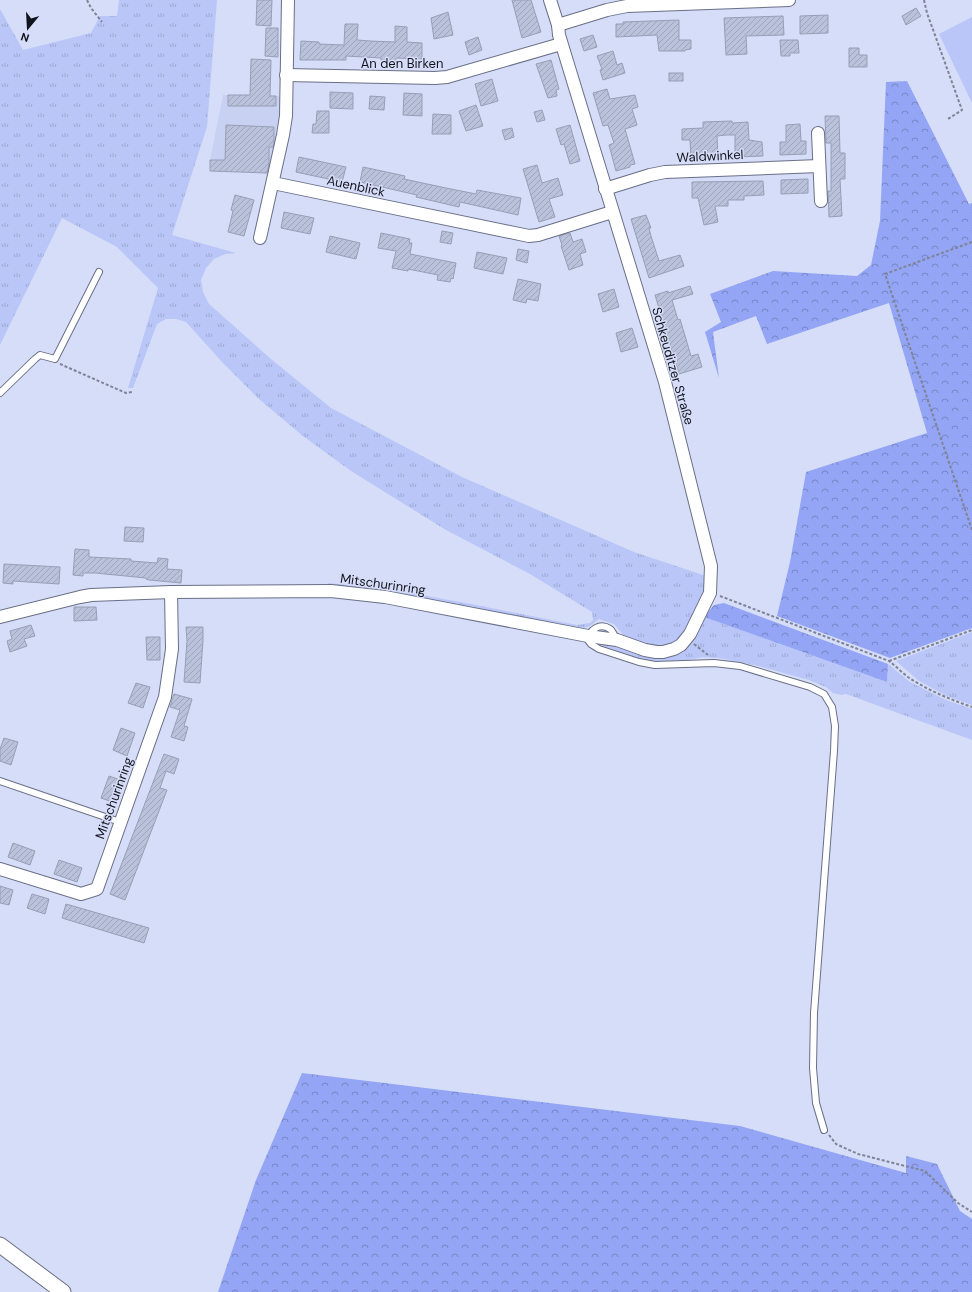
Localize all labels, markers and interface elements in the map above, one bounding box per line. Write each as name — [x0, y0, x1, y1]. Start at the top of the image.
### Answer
north arrow — [8, 8, 48, 48]
text: N — [19, 30, 31, 45]
street label: An den Birken — [361, 55, 443, 72]
street label: Waldwinkel — [676, 146, 744, 166]
street label: Auenblick — [325, 172, 387, 201]
street label: Schkeuditzer Straße — [648, 305, 698, 427]
street label: Mitschurinring — [339, 570, 427, 598]
street label: Mitschurinring — [91, 755, 137, 841]

